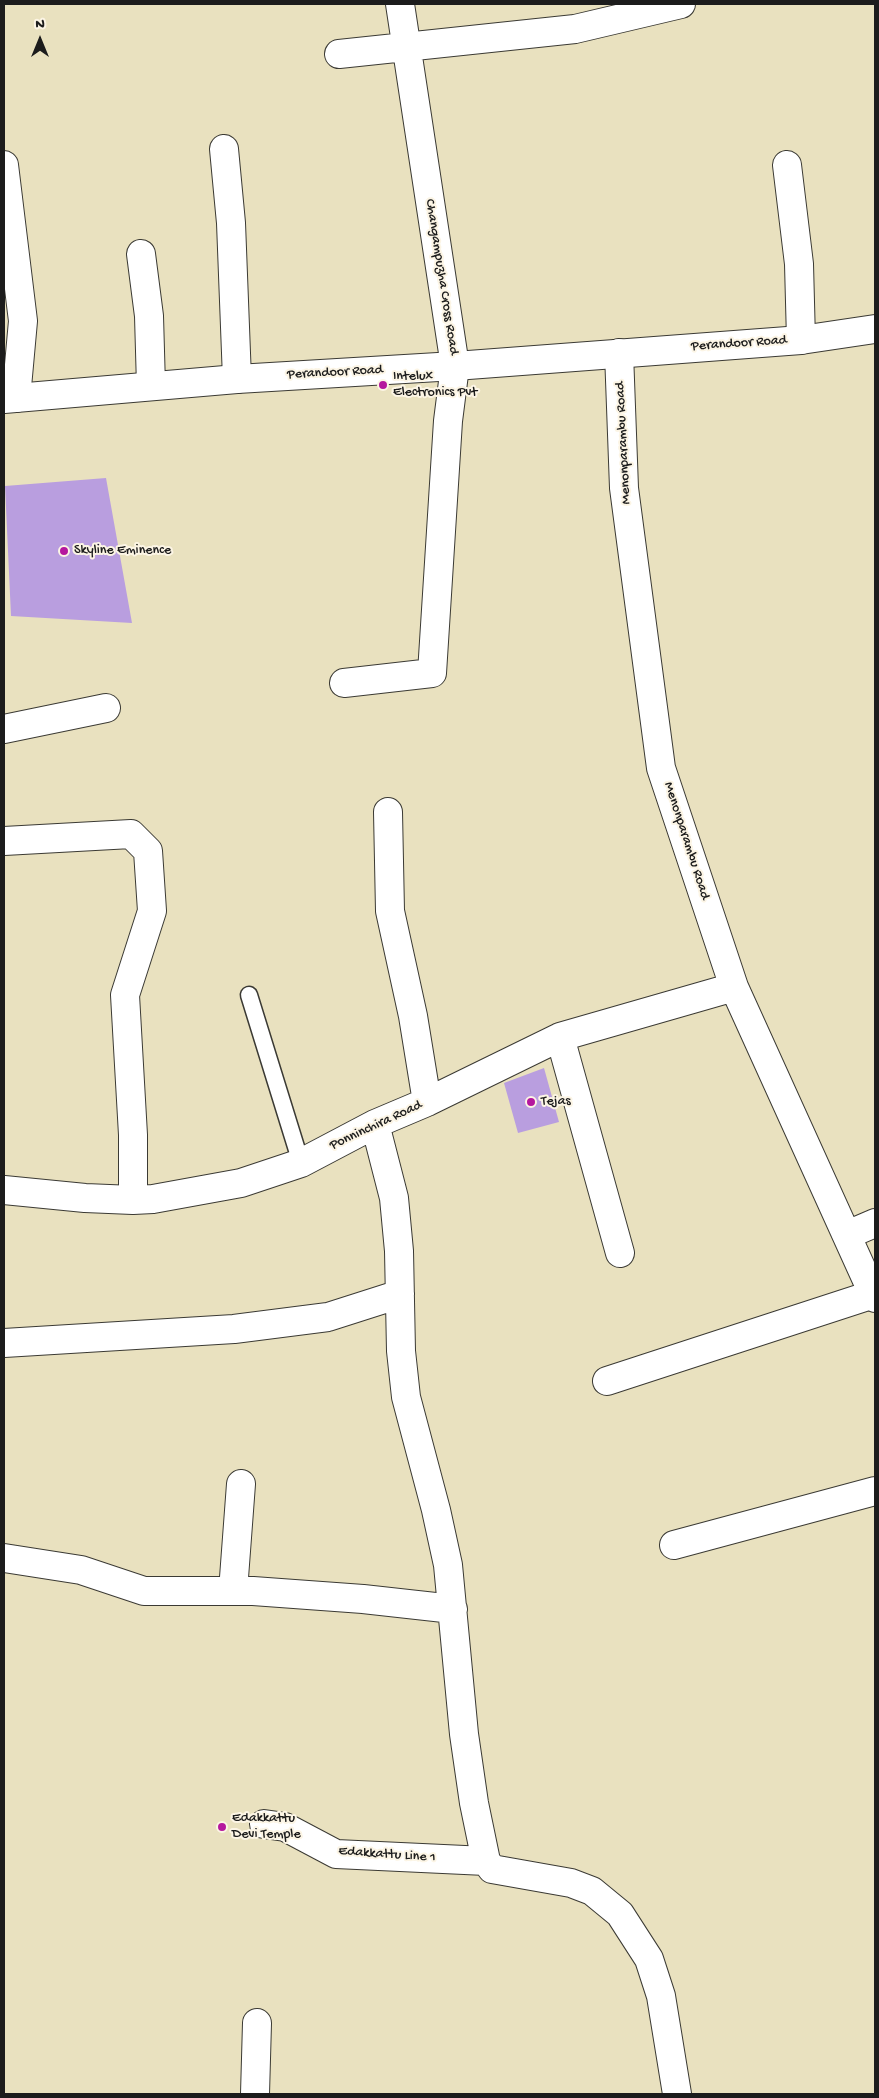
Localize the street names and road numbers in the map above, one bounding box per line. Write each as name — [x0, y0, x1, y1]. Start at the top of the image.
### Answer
street label: Changampuzha Cross Road — [420, 198, 462, 356]
street label: Perandoor Road — [691, 332, 787, 356]
street label: Perandoor Road — [287, 362, 383, 384]
street label: Menonparambu Road — [612, 381, 636, 505]
street label: Menonparambu Road — [659, 780, 713, 902]
street label: Ponninchira Road — [327, 1097, 425, 1155]
street label: Edakkattu Line 1 — [338, 1843, 436, 1867]

